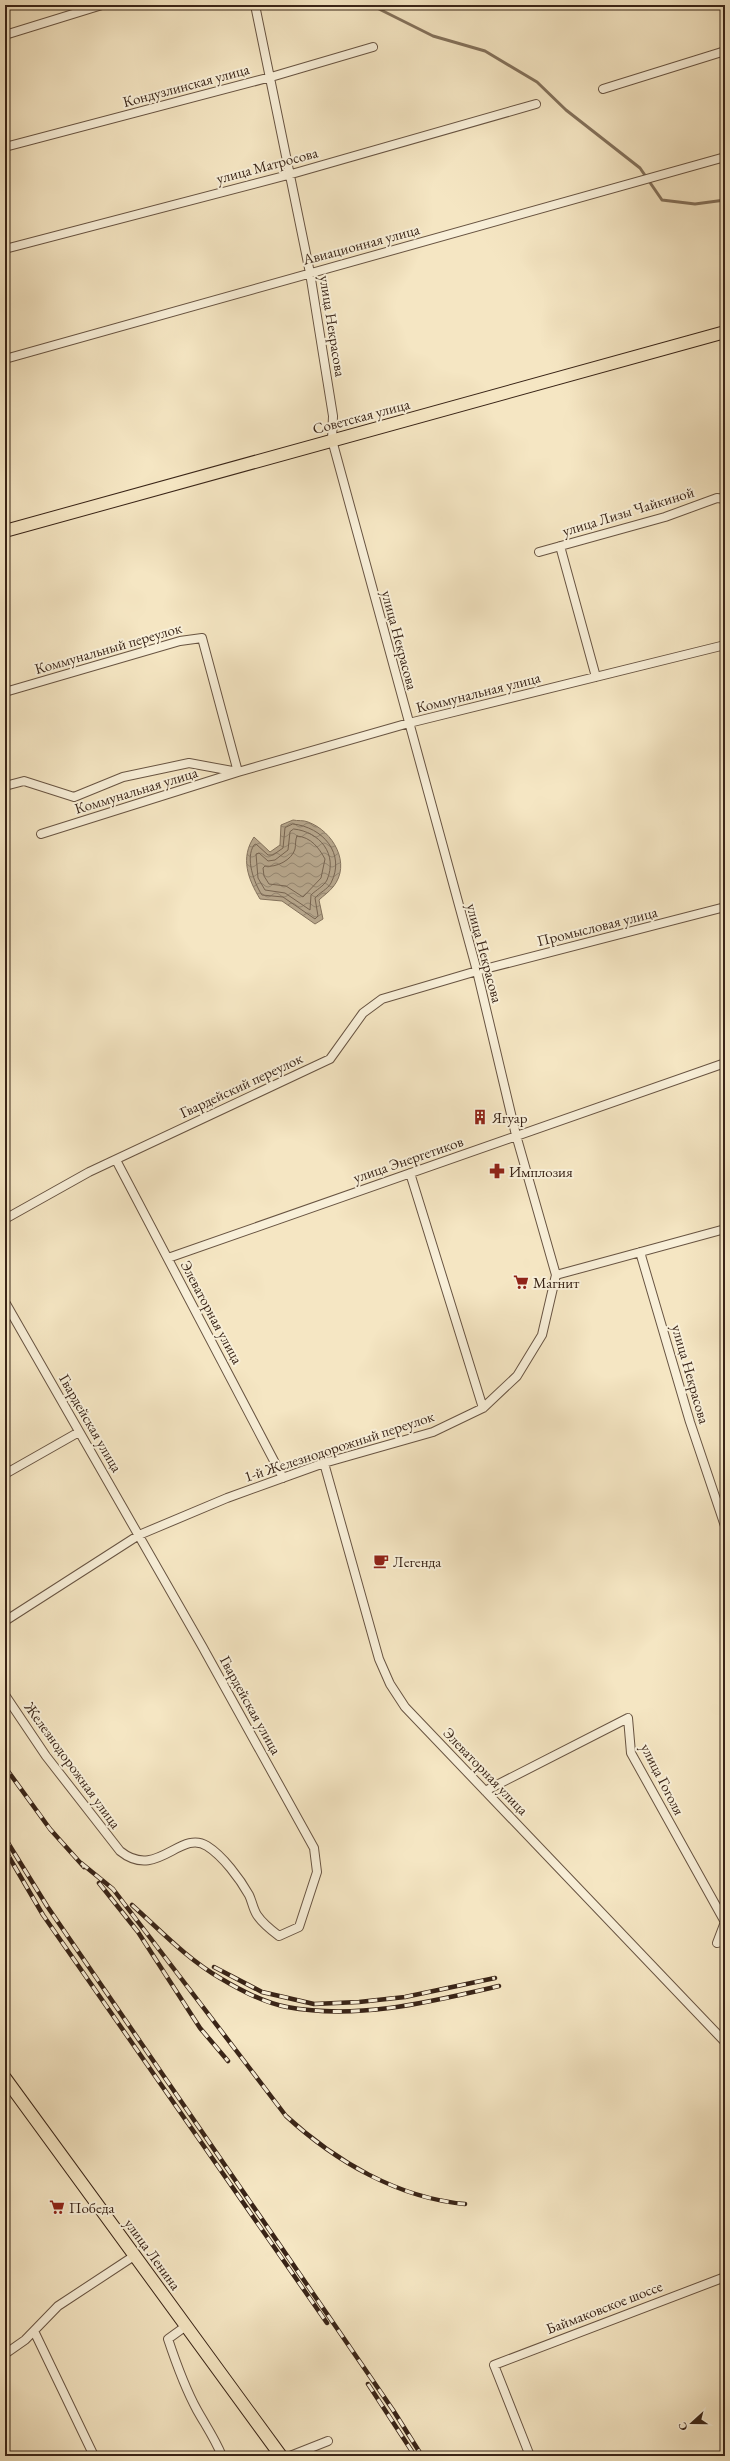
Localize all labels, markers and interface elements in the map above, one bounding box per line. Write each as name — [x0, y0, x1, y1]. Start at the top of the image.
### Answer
street label: Кондузлинская улица — [121, 59, 251, 111]
street label: улица Матросова — [214, 142, 320, 188]
street label: Авиационная улица — [300, 219, 421, 269]
street label: улица Некрасова — [316, 274, 350, 378]
street label: Советская улица — [310, 394, 412, 438]
street label: улица Лизы Чайкиной — [560, 482, 696, 540]
street label: улица Некрасова — [378, 588, 422, 692]
street label: Коммунальный переулок — [32, 618, 184, 678]
street label: Коммунальная улица — [414, 667, 542, 717]
street label: Коммунальная улица — [72, 762, 200, 818]
street label: улица Некрасова — [463, 901, 507, 1005]
street label: Промысловая улица — [535, 902, 659, 950]
street label: Гвардейский переулок — [176, 1048, 306, 1122]
building icon: Ягуар — [471, 1108, 489, 1126]
place label: Ягуар — [491, 1108, 528, 1127]
street label: улица Энергетиков — [350, 1131, 466, 1187]
pharmacy icon: Имплозия — [488, 1162, 506, 1180]
place label: Имплозия — [509, 1162, 573, 1181]
street label: Элеваторная улица — [177, 1257, 247, 1367]
supermarket icon: Магнит — [512, 1273, 530, 1291]
place label: Магнит — [533, 1273, 579, 1292]
street label: улица Некрасова — [668, 1322, 714, 1426]
street label: Гвардейская улица — [55, 1371, 127, 1475]
street label: 1-й Железнодорожный переулок — [242, 1406, 436, 1486]
cafe icon: Легенда — [372, 1552, 390, 1570]
place label: Легенда — [393, 1552, 441, 1571]
street label: Гвардейская улица — [216, 1652, 286, 1758]
street label: Железнодорожная улица — [20, 1697, 125, 1832]
street label: Элеваторная улица — [439, 1723, 533, 1819]
street label: улица Гоголя — [637, 1740, 689, 1818]
supermarket icon: Победа — [48, 2198, 66, 2216]
place label: Победа — [69, 2198, 115, 2217]
street label: улица Ленина — [121, 2214, 185, 2294]
street label: Баймаковское шоссе — [543, 2276, 665, 2338]
north arrow — [672, 2403, 712, 2443]
text: С — [675, 2420, 691, 2433]

